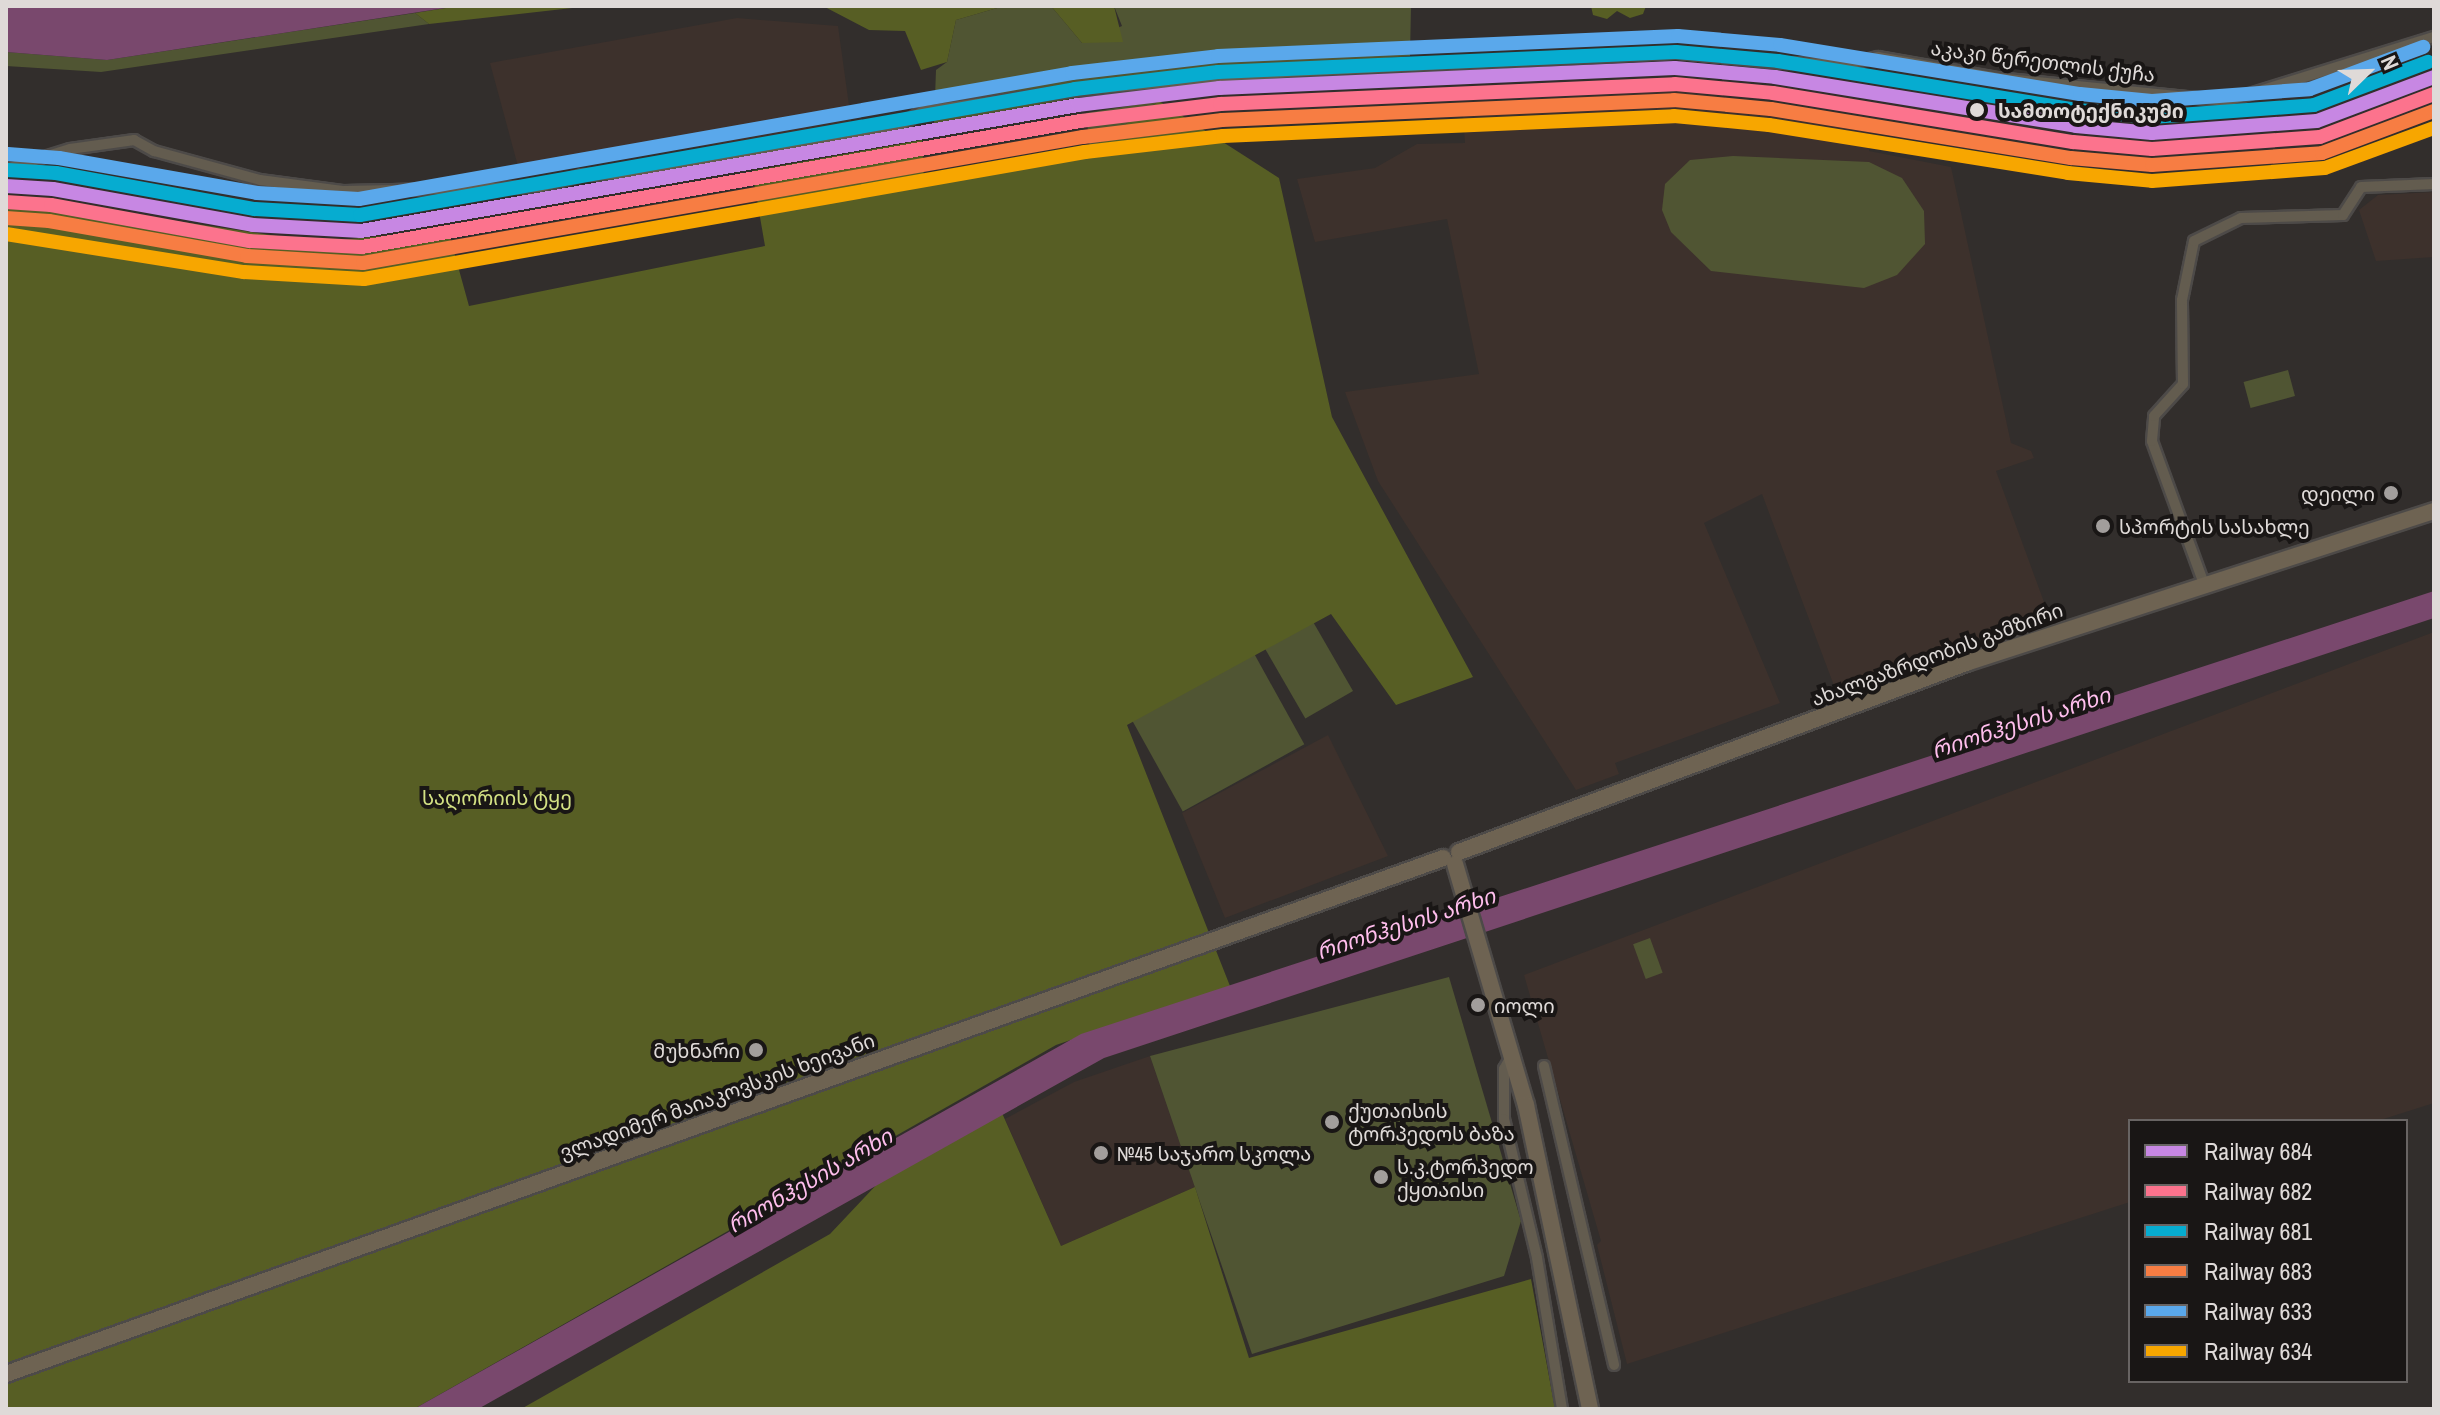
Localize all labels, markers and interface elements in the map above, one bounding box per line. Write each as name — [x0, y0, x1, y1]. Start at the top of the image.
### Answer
north arrow — [2328, 32, 2408, 112]
street label: აკაკი წერეთლის ქუჩა — [1929, 35, 2157, 87]
text: N — [2374, 51, 2406, 74]
marker: სამთოტექნიკუმი — [1963, 96, 1991, 124]
place label: სამთოტექნიკუმი — [1998, 98, 2184, 122]
place label: დეილი — [2301, 481, 2375, 505]
marker: დეილი — [2382, 484, 2400, 502]
place label: სპორტის სასახლე — [2119, 514, 2310, 538]
marker: სპორტის სასახლე — [2094, 517, 2112, 535]
street label: ახალგაზრდობის გამზირი — [1808, 597, 2066, 711]
water label: რიონჰესის არხი — [1928, 682, 2114, 764]
park label: საღორიის ტყე — [422, 785, 572, 809]
water label: რიონჰესის არხი — [1313, 883, 1499, 965]
place label: იოლი — [1494, 993, 1555, 1017]
marker: იოლი — [1469, 996, 1487, 1014]
street label: ვლადიმერ მაიაკოვსკის ხეივანი — [556, 1028, 878, 1164]
place label: მუხნარი — [653, 1038, 740, 1062]
marker: მუხნარი — [747, 1041, 765, 1059]
place label: ქუთაისის ტორპედოს ბაზა — [1348, 1098, 1515, 1145]
marker: ქუთაისის ტორპედოს ბაზა — [1323, 1113, 1341, 1131]
legend — [2128, 1119, 2408, 1383]
water label: რიონჰესის არხი — [723, 1123, 897, 1239]
text: Railway 684 — [2204, 1135, 2312, 1167]
place label: №45 საჯარო სკოლა — [1117, 1141, 1311, 1165]
marker: №45 საჯარო სკოლა — [1092, 1144, 1110, 1162]
place label: ს.კ.ტორპედო ქყთაისი — [1397, 1154, 1534, 1201]
marker: ს.კ.ტორპედო ქყთაისი — [1372, 1168, 1390, 1186]
text: Railway 682 — [2204, 1175, 2312, 1207]
text: Railway 681 — [2204, 1215, 2312, 1247]
text: Railway 683 — [2204, 1255, 2312, 1287]
text: Railway 633 — [2204, 1295, 2312, 1327]
text: Railway 634 — [2204, 1335, 2312, 1367]

